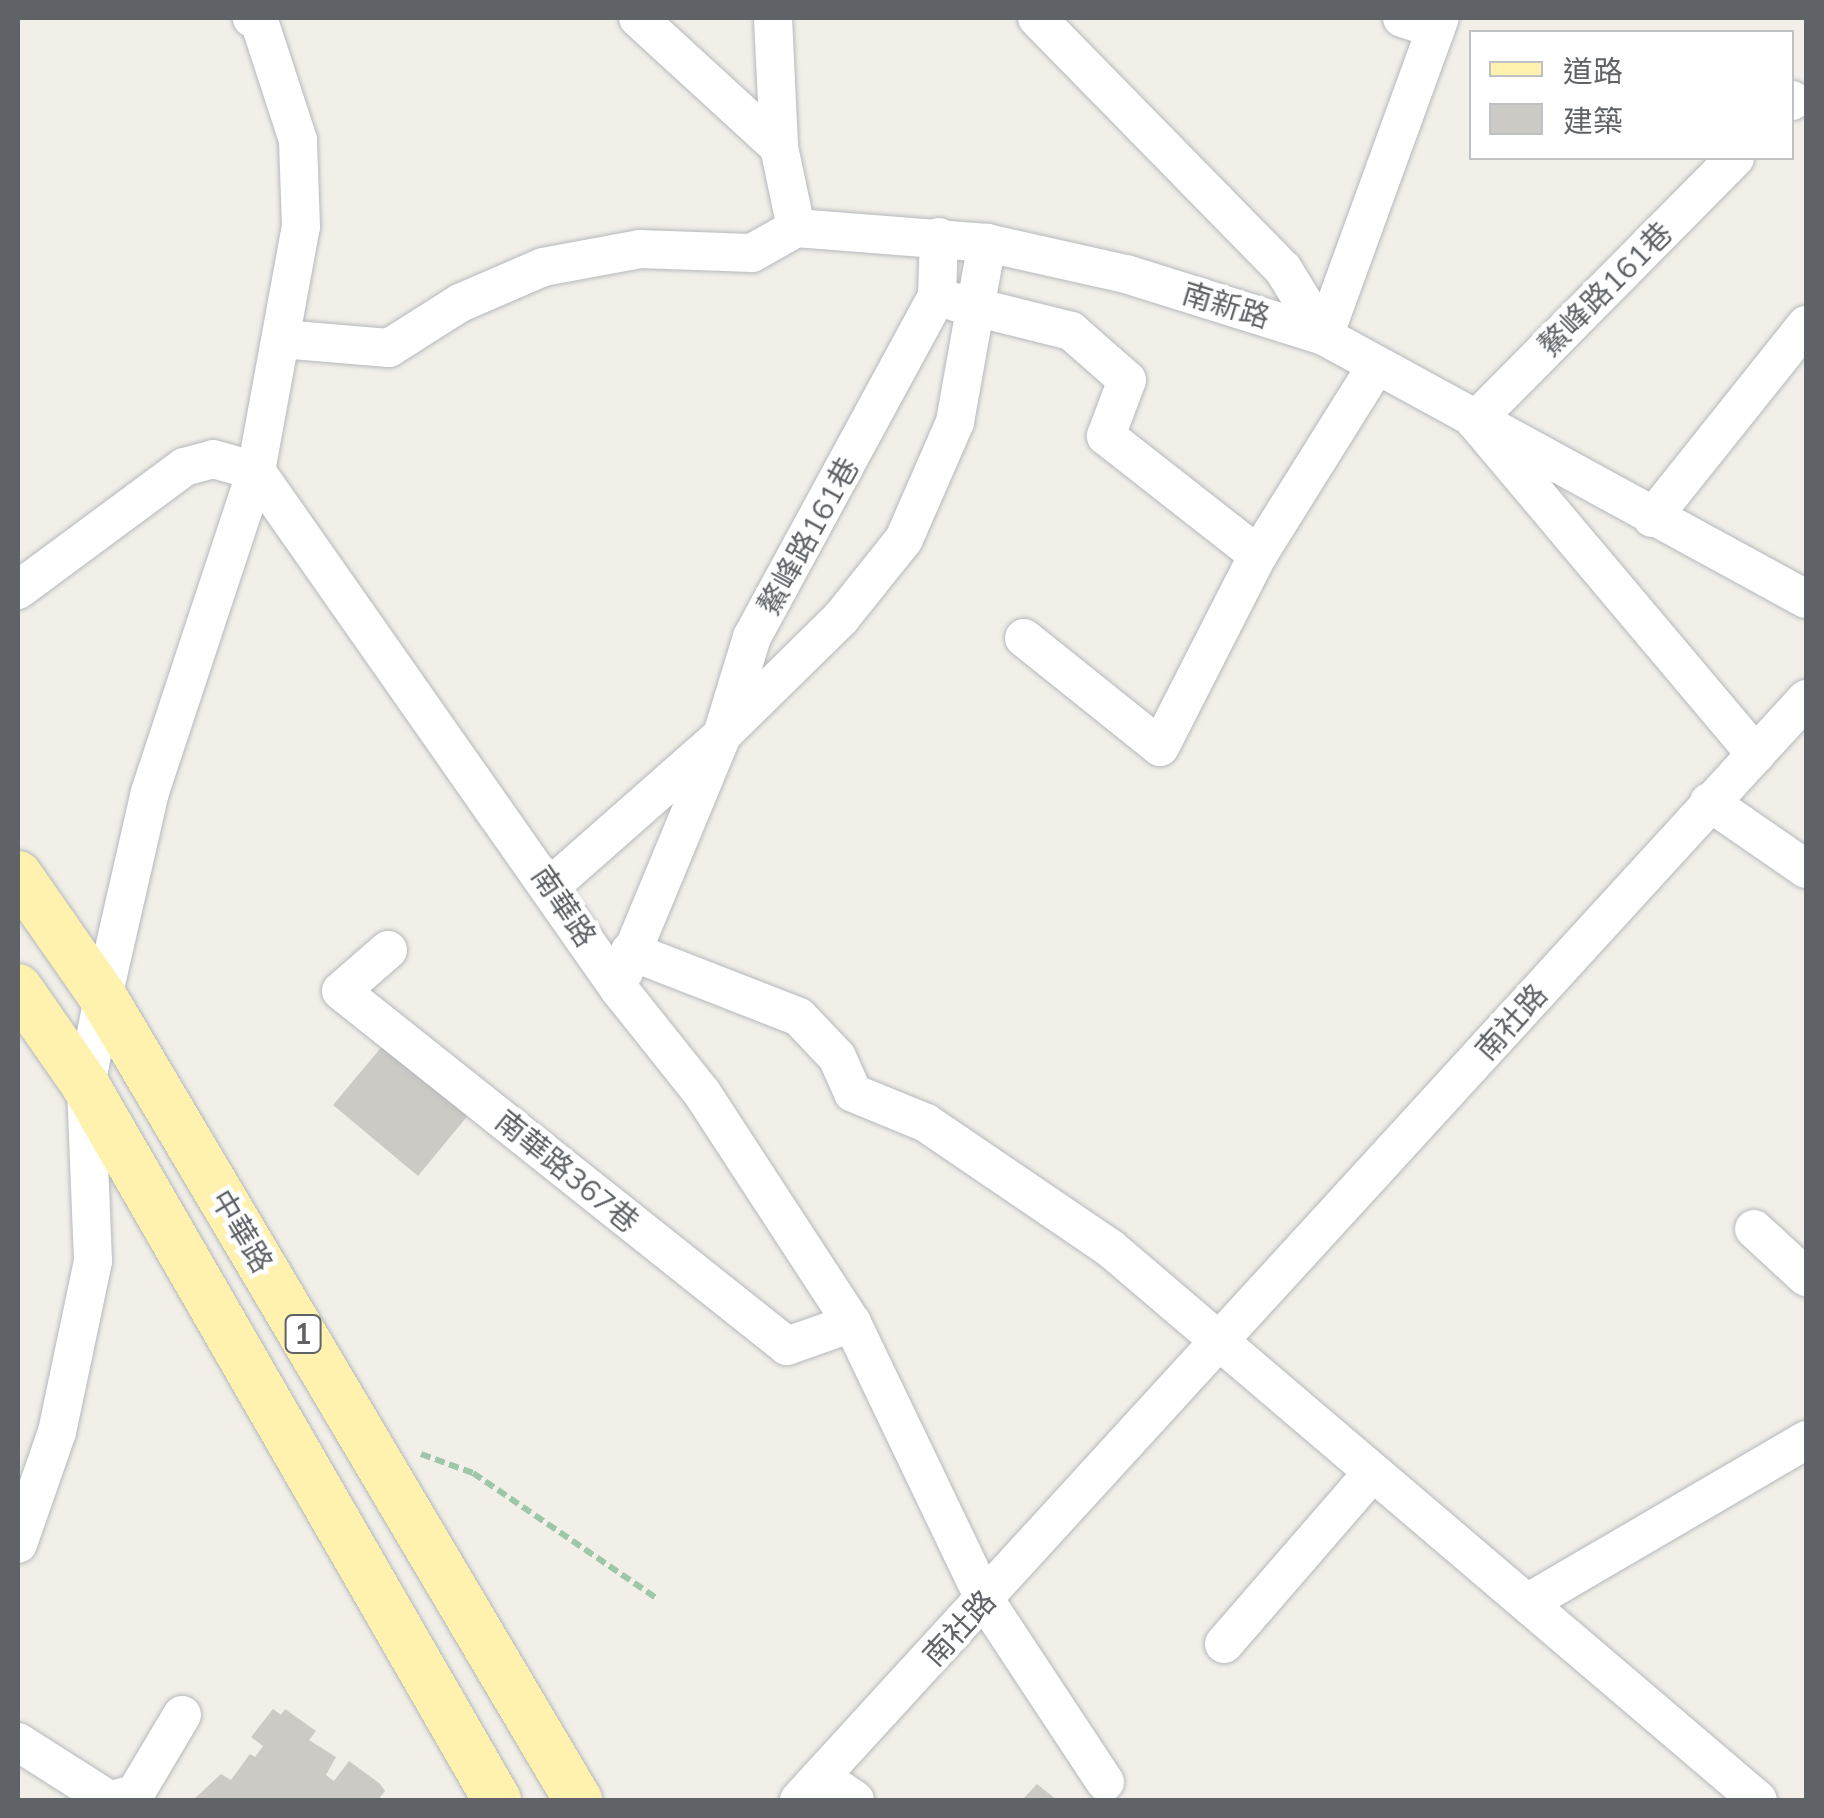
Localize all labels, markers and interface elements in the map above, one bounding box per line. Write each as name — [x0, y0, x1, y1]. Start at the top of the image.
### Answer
legend — [1469, 30, 1794, 160]
text: 道路 — [1563, 52, 1623, 90]
text: 建築 — [1563, 102, 1623, 140]
street label: 鰲峰路161巷 — [1531, 215, 1679, 363]
street label: 南新路 — [1178, 275, 1274, 335]
street label: 鰲峰路161巷 — [750, 451, 866, 621]
street label: 南華路 — [524, 859, 604, 953]
street label: 南社路 — [1468, 977, 1554, 1067]
street label: 南華路367巷 — [488, 1102, 646, 1240]
street label: 中華路 — [203, 1183, 281, 1279]
road number: 1 — [283, 1311, 323, 1357]
street label: 南社路 — [915, 1583, 1003, 1673]

